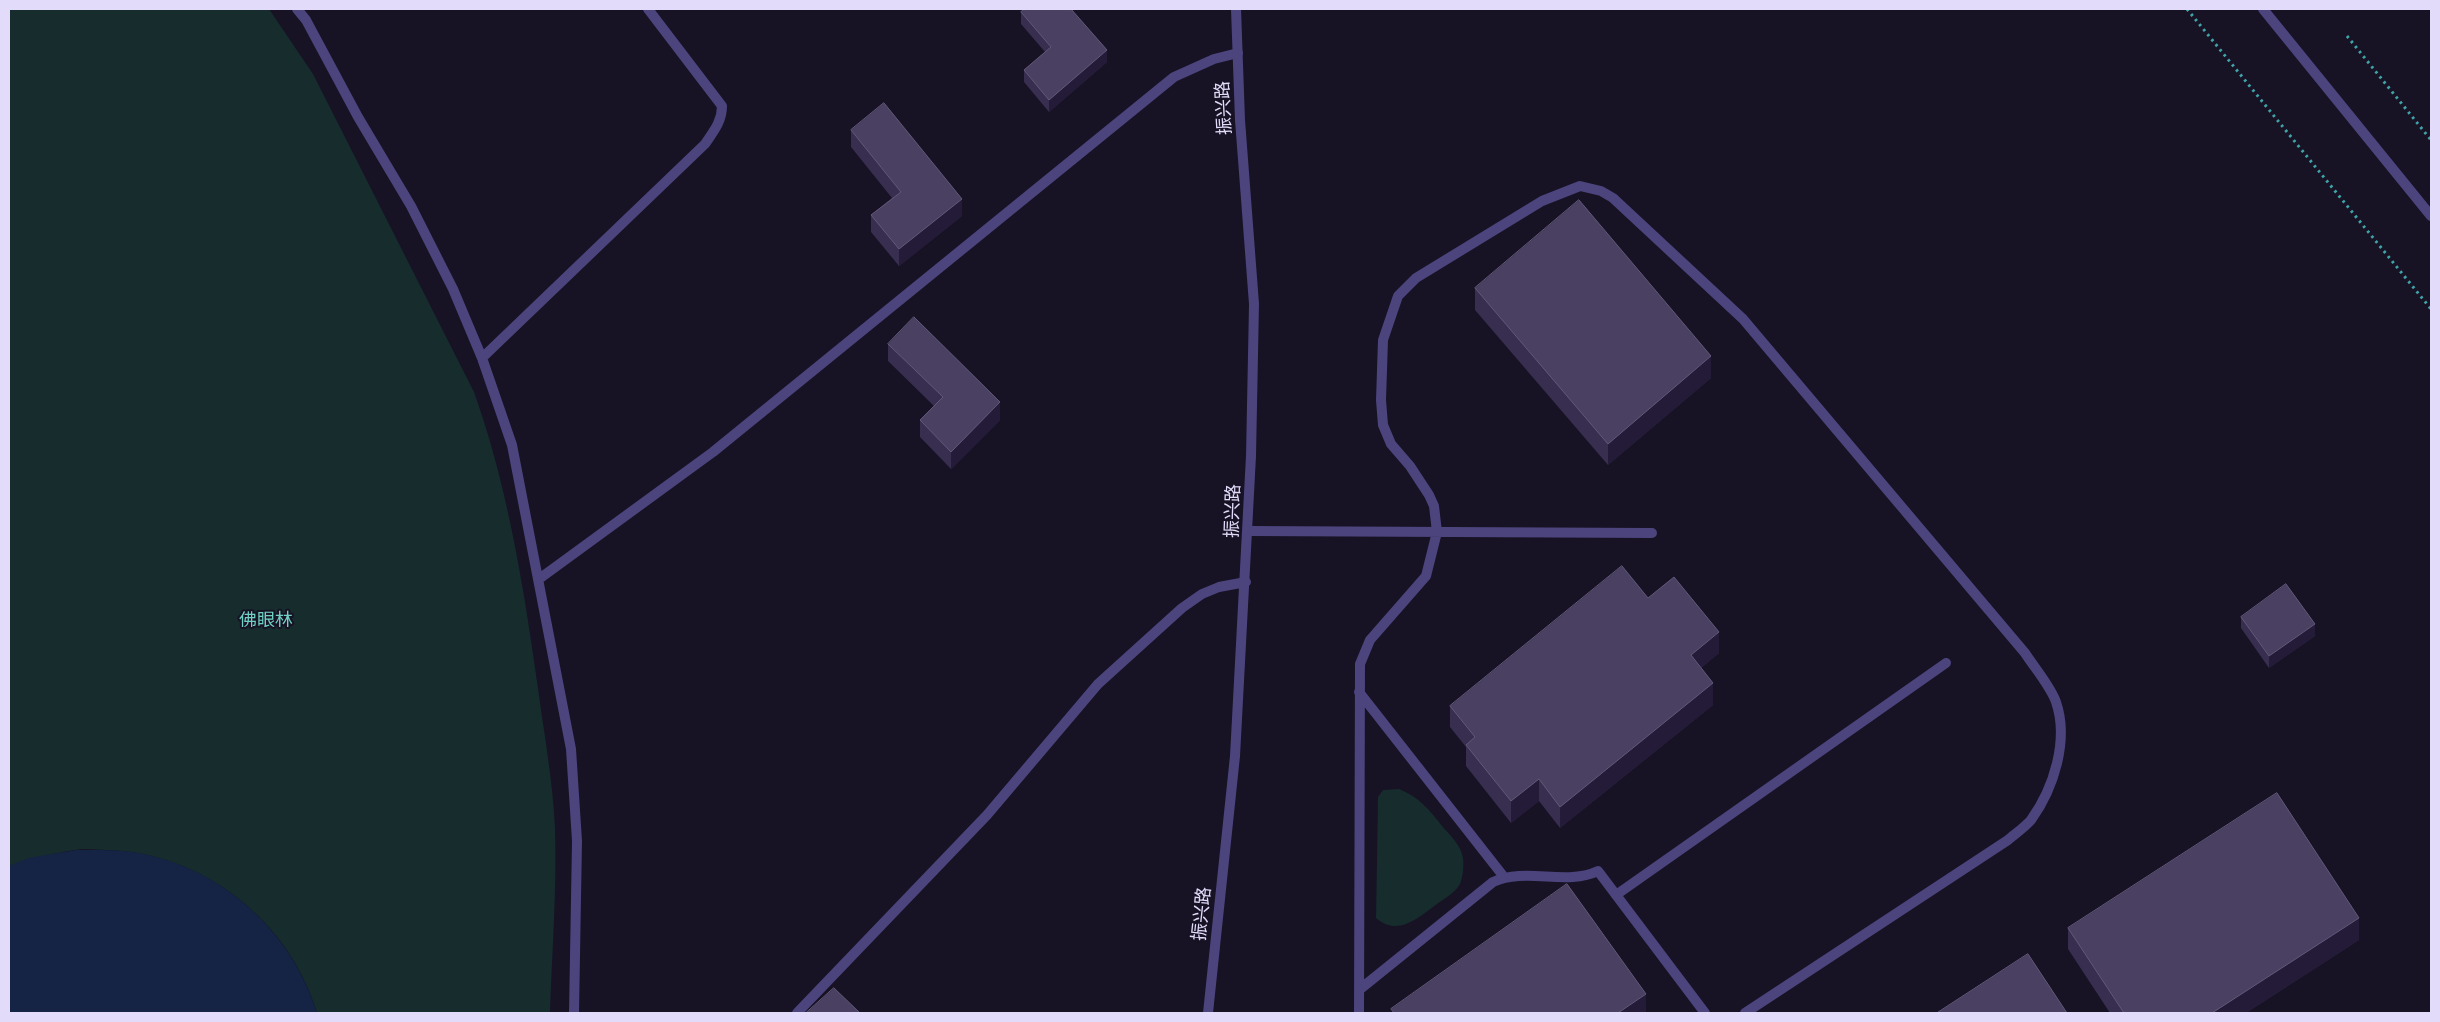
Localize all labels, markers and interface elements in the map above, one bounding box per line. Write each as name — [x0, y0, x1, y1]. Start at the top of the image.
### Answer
street label: 振兴路 — [1212, 80, 1236, 136]
street label: 振兴路 — [1221, 484, 1245, 538]
park label: 佛眼林 — [239, 610, 293, 632]
street label: 振兴路 — [1188, 886, 1216, 942]

